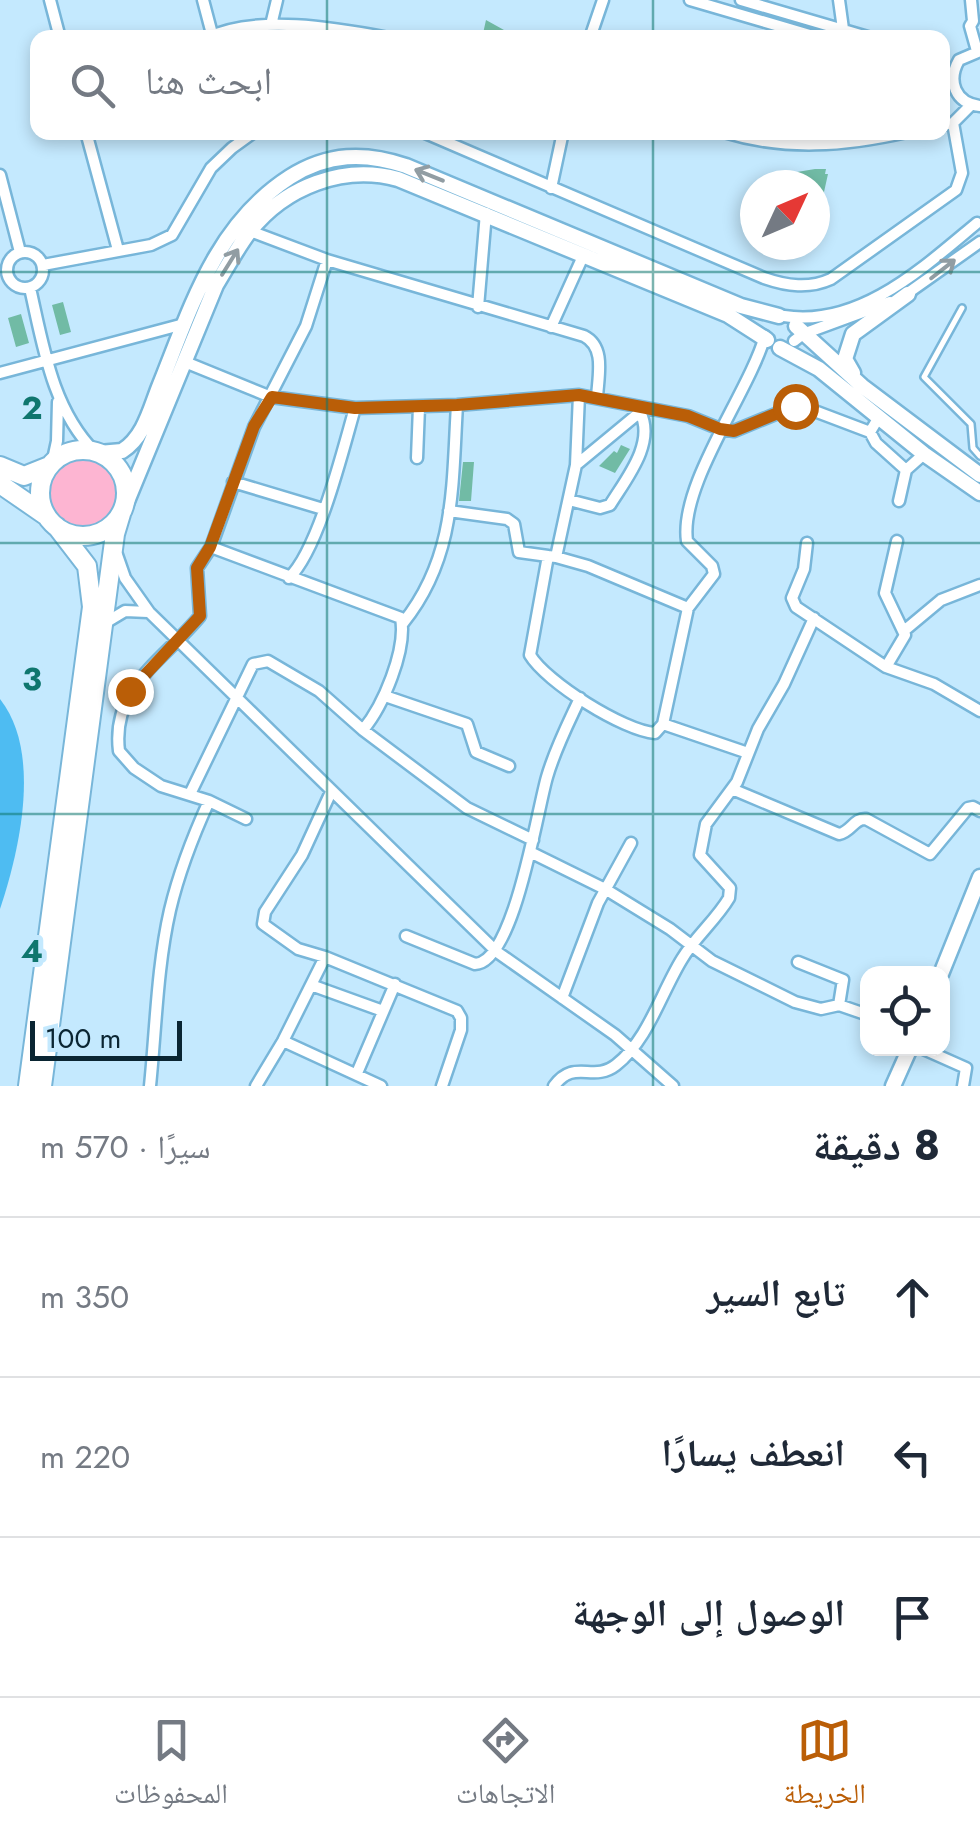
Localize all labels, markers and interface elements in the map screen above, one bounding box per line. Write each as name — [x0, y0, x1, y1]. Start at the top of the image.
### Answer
search box — [30, 30, 950, 140]
text: ابحث هنا — [145, 53, 272, 108]
icon: search — [65, 58, 120, 113]
one-way arrow — [414, 165, 445, 183]
north arrow — [740, 170, 830, 260]
one-way arrow — [220, 248, 241, 276]
one-way arrow — [929, 259, 956, 280]
route start — [773, 384, 819, 430]
text: 2 — [22, 385, 43, 431]
text: 3 — [22, 656, 42, 702]
route end — [108, 669, 154, 715]
text: 4 — [21, 928, 43, 974]
map controls — [860, 966, 950, 1056]
button: locate — [860, 966, 950, 1056]
scale bar — [30, 1016, 182, 1060]
text: 100 m — [45, 1018, 121, 1059]
text: 8 دقيقة — [813, 1115, 940, 1176]
text: سيرًا · 570 m — [40, 1124, 211, 1170]
text: تابع السير — [707, 1265, 845, 1320]
icon: ahead — [885, 1270, 940, 1325]
text: 350 m — [40, 1274, 129, 1320]
text: انعطف يسارًا — [661, 1425, 845, 1480]
icon: left — [885, 1430, 940, 1485]
text: 220 m — [40, 1434, 130, 1480]
text: الوصول إلى الوجهة — [572, 1585, 845, 1640]
icon: arrive — [885, 1590, 940, 1645]
tab: المحفوظات — [114, 1713, 228, 1821]
tab: الاتجاهات — [456, 1713, 555, 1821]
tab: الخريطة — [784, 1713, 866, 1821]

